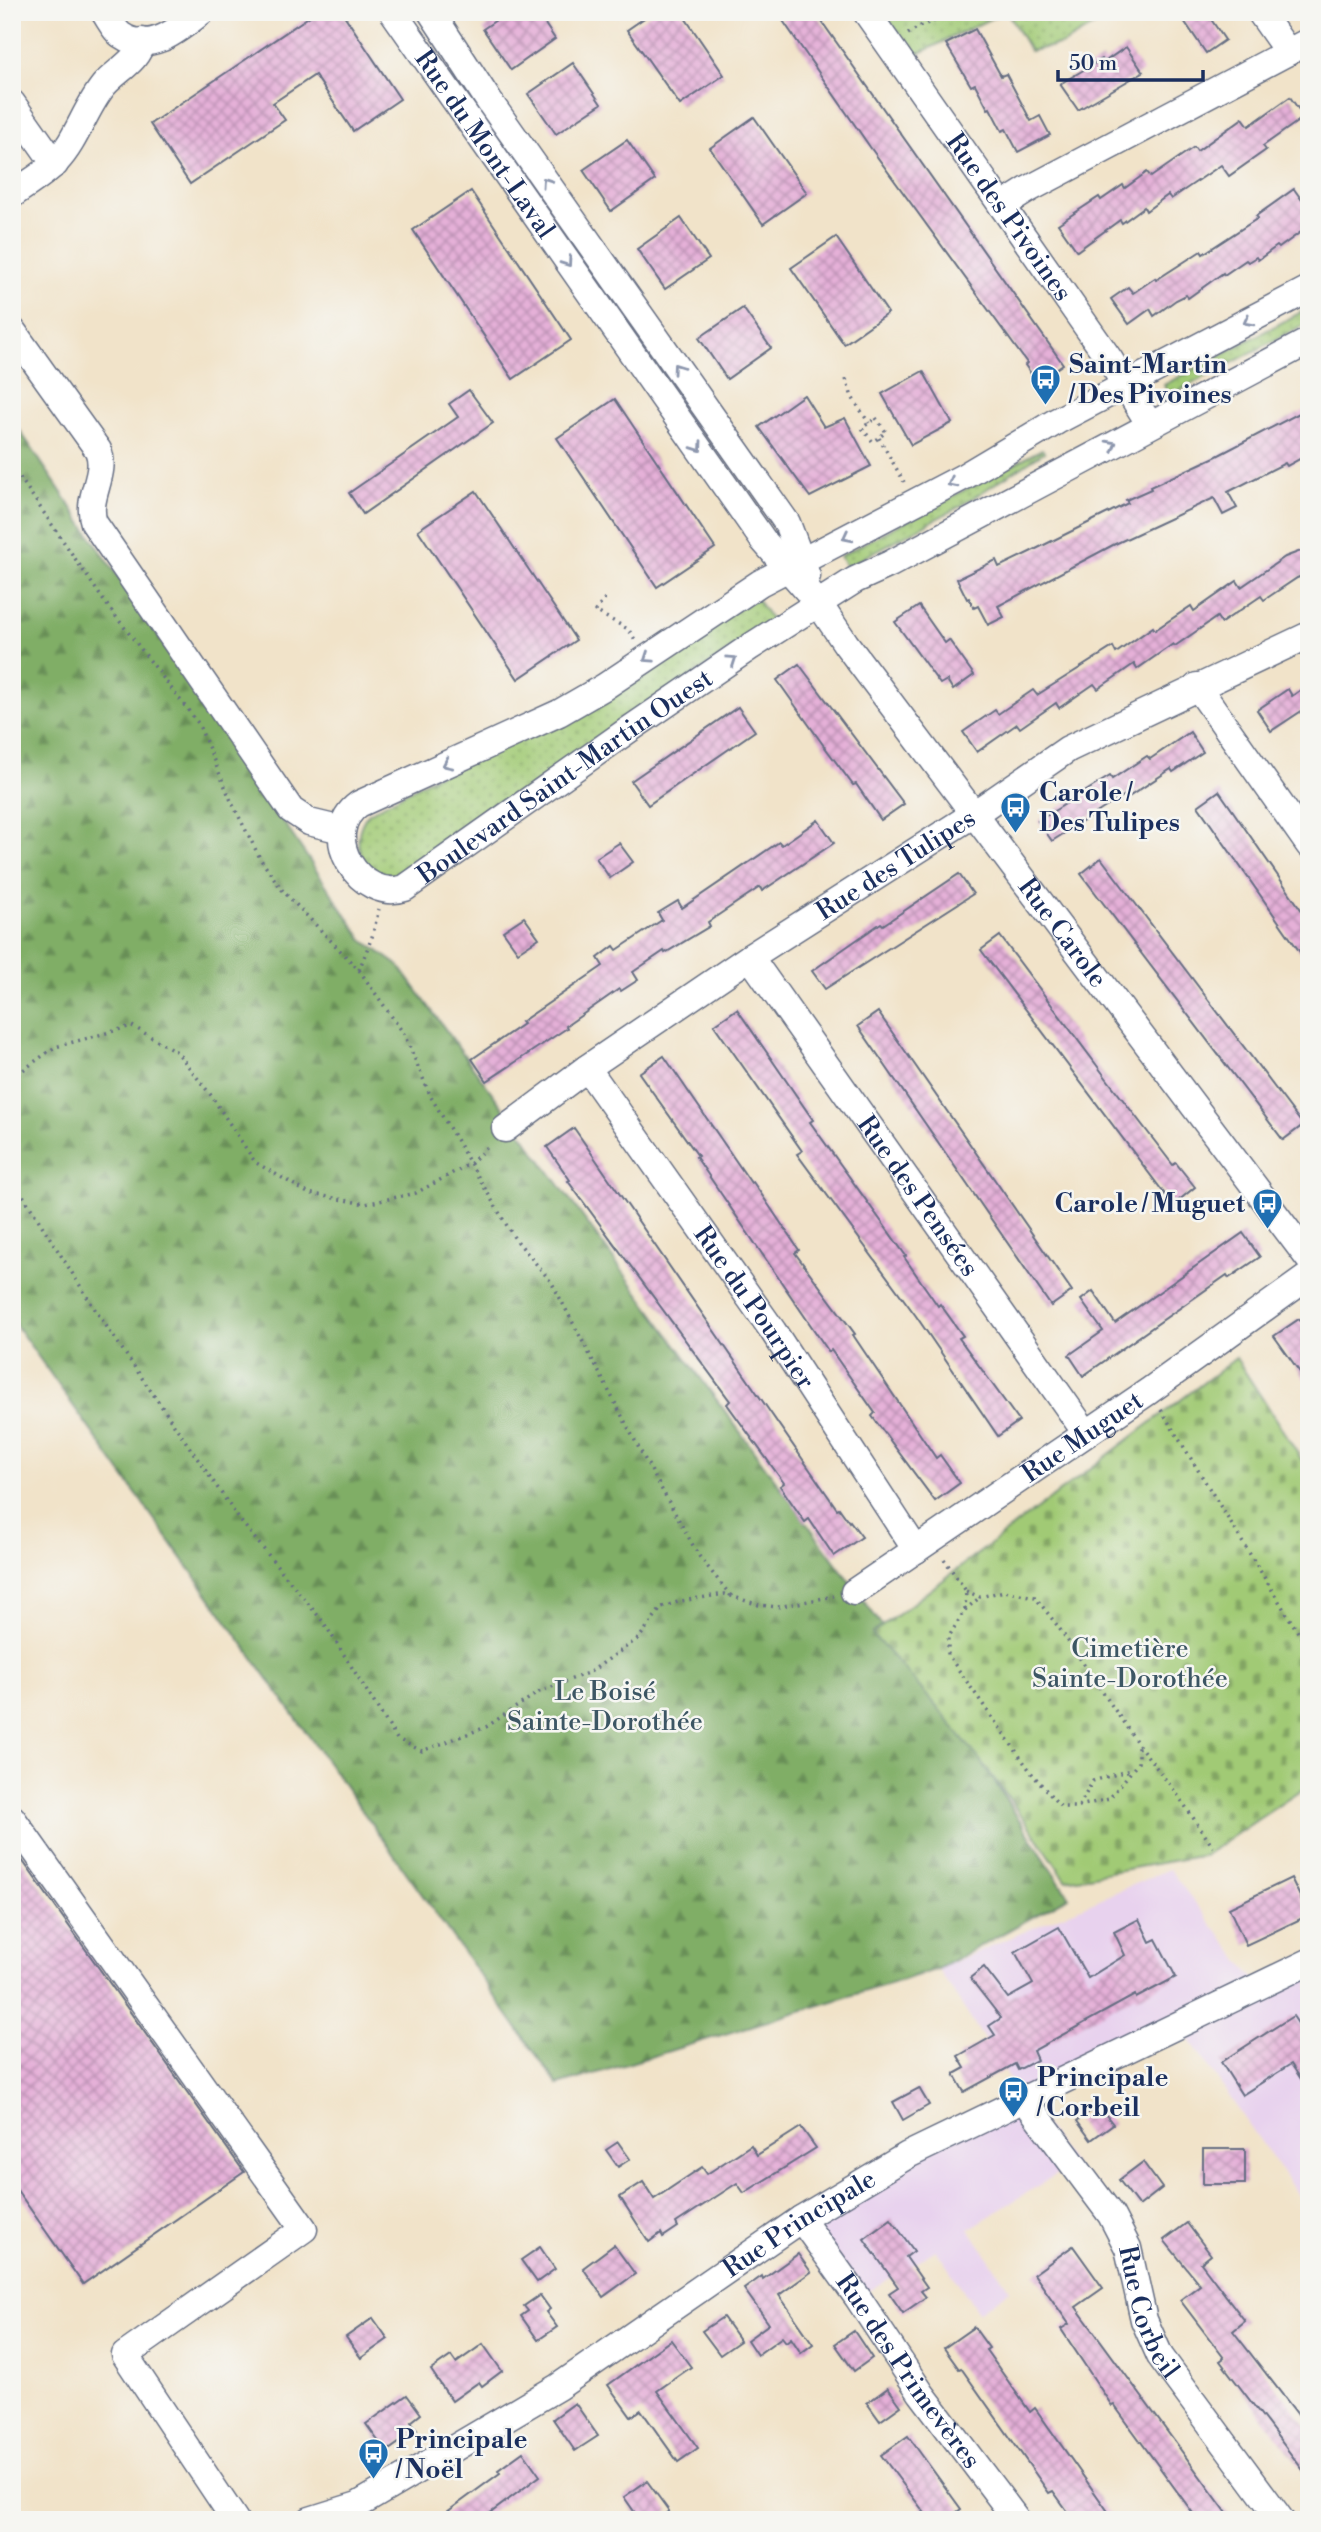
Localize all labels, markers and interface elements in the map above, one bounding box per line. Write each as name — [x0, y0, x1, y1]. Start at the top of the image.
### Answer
scale bar — [1058, 38, 1204, 82]
street label: Rue du Mont-Laval — [408, 44, 562, 245]
text: 50 m — [1069, 51, 1117, 77]
street label: Rue des Pivoines — [939, 127, 1079, 307]
one-way arrow — [542, 177, 554, 190]
one-way arrow — [559, 254, 571, 267]
one-way arrow — [1243, 312, 1256, 326]
place label: Saint-Martin / Des Pivoines — [1068, 349, 1232, 411]
bus stop icon: Saint-Martin / Des Pivoines — [1029, 362, 1063, 406]
one-way arrow — [672, 363, 685, 376]
one-way arrow — [690, 440, 702, 452]
one-way arrow — [1104, 440, 1117, 454]
one-way arrow — [946, 475, 959, 488]
one-way arrow — [842, 529, 854, 542]
one-way arrow — [643, 649, 656, 662]
one-way arrow — [724, 655, 737, 668]
street label: Boulevard Saint-Martin Ouest — [411, 662, 719, 892]
one-way arrow — [442, 756, 454, 770]
place label: Carole / Des Tulipes — [1039, 777, 1180, 839]
bus stop icon: Carole / Des Tulipes — [999, 790, 1033, 834]
street label: Rue des Tulipes — [810, 802, 982, 928]
street label: Rue Carole — [1011, 872, 1114, 994]
street label: Rue des Pensées — [850, 1109, 985, 1283]
bus stop icon: Carole / Muguet — [1251, 1186, 1285, 1230]
place label: Carole / Muguet — [1055, 1188, 1246, 1220]
street label: Rue du Pourpier — [686, 1219, 821, 1395]
street label: Rue Muguet — [1016, 1385, 1149, 1490]
park label: Cimetière Sainte-Dorothée — [1032, 1633, 1228, 1695]
park label: Le Boisé Sainte-Dorothée — [507, 1676, 703, 1738]
place label: Principale / Corbeil — [1036, 2062, 1168, 2124]
bus stop icon: Principale / Corbeil — [997, 2075, 1031, 2119]
street label: Rue Principale — [717, 2163, 882, 2285]
street label: Rue Corbeil — [1111, 2243, 1186, 2385]
street label: Rue des Primevères — [828, 2267, 987, 2475]
place label: Principale / Noël — [395, 2424, 527, 2486]
bus stop icon: Principale / Noël — [356, 2437, 390, 2481]

